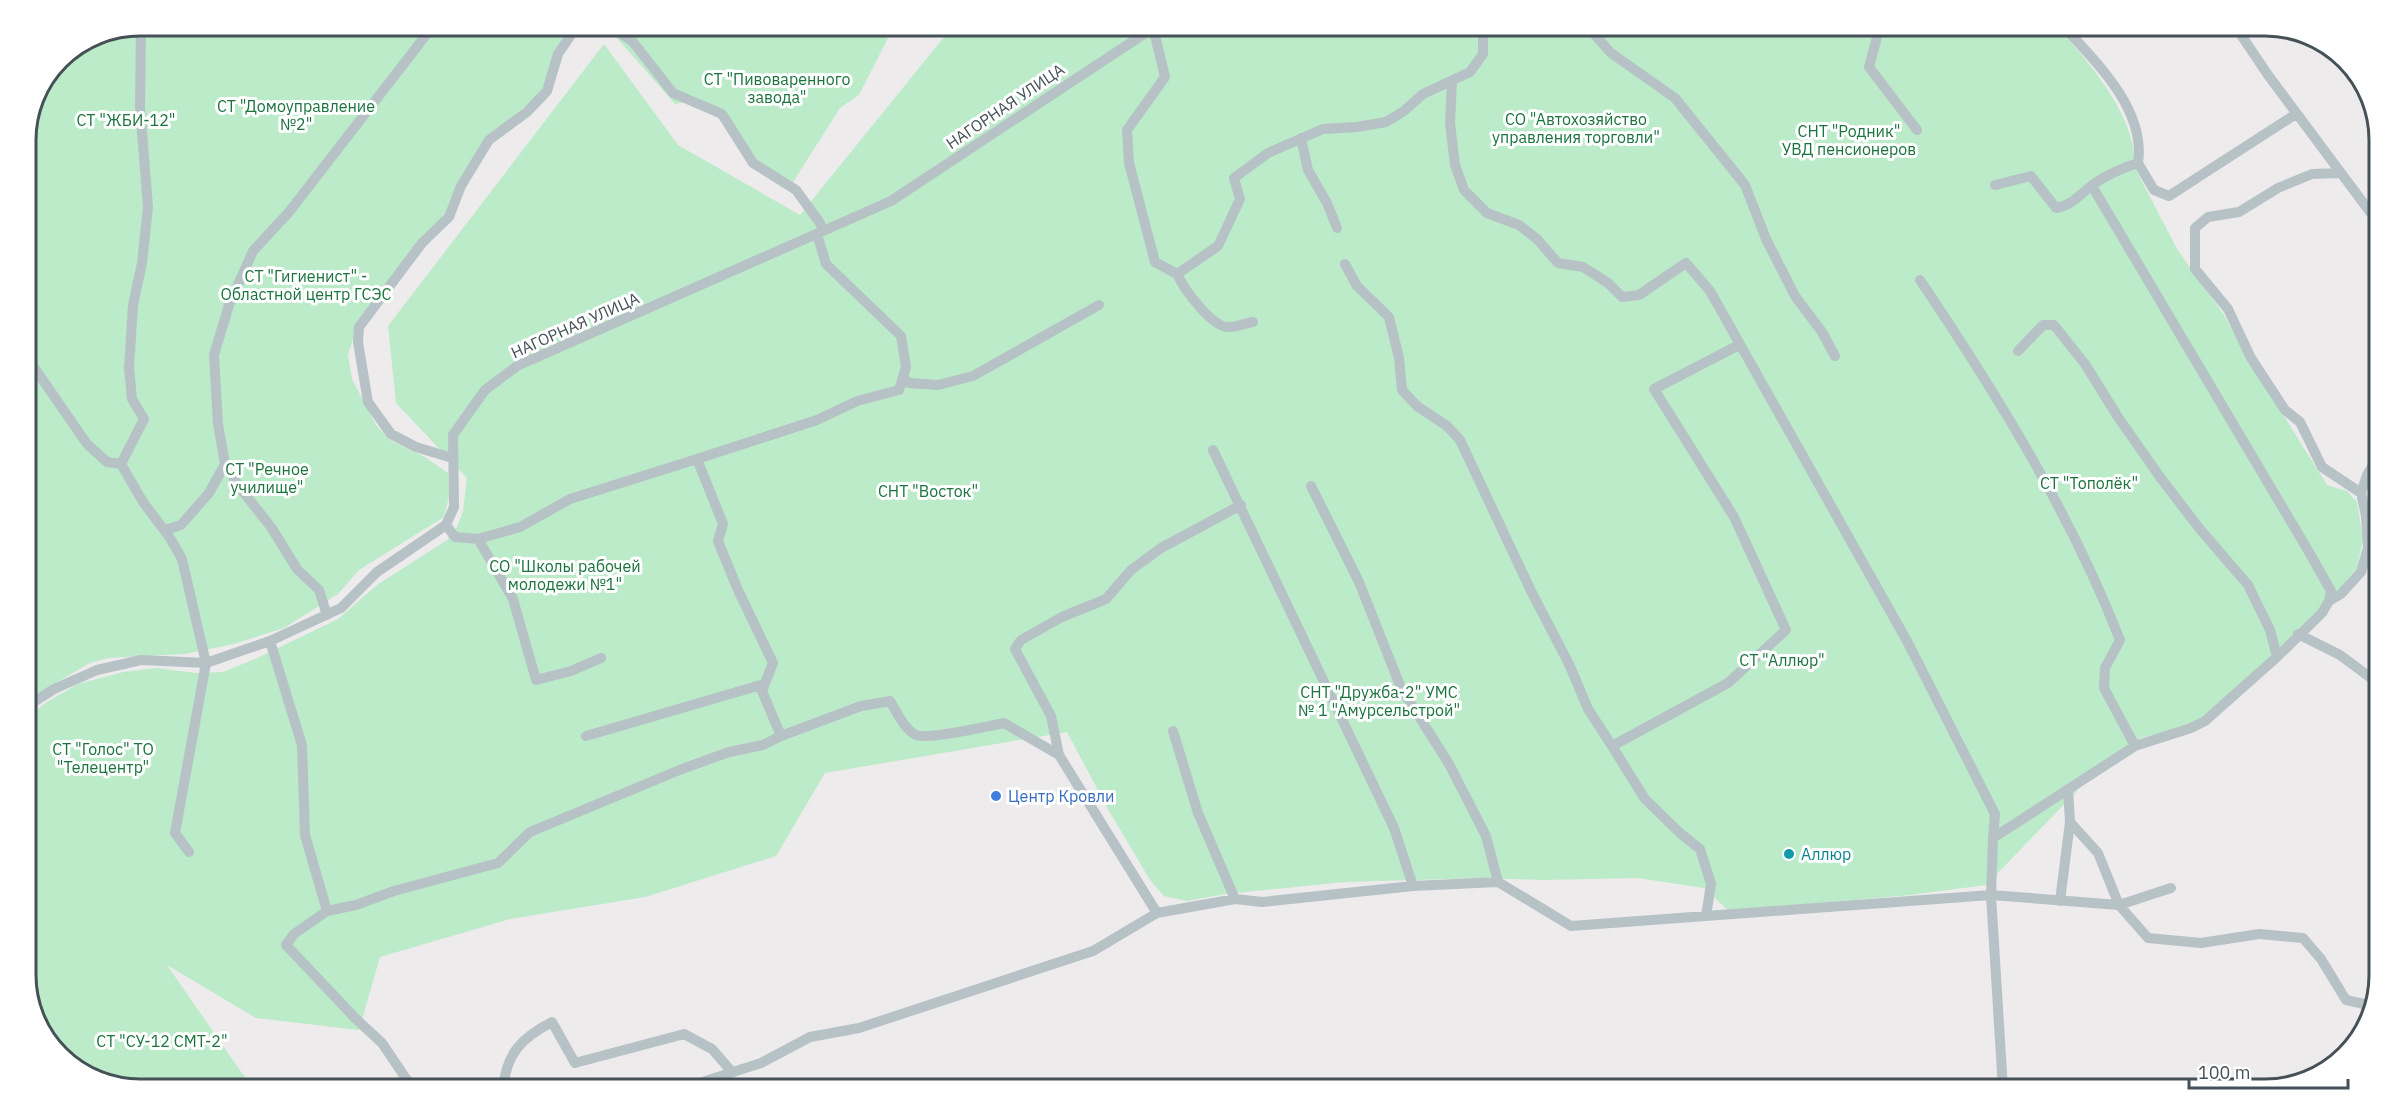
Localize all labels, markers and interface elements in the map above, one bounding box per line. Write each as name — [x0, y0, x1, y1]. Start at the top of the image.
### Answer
street label: НАГОРНАЯ УЛИЦА — [942, 59, 1068, 153]
park label: СТ "Пивоваренного завода" — [704, 69, 850, 107]
park label: СТ "Домоуправление №2" — [217, 96, 375, 134]
park label: СО "Автохозяйство управления торговли" — [1492, 109, 1660, 147]
park label: СТ "ЖБИ-12" — [76, 110, 176, 130]
park label: СНТ "Родник" УВД пенсионеров — [1782, 121, 1916, 159]
park label: СТ "Гигиенист" - Областной центр ГСЭС — [221, 266, 391, 304]
street label: НАГОРНАЯ УЛИЦА — [508, 288, 642, 362]
park label: СТ "Речное училище" — [225, 459, 309, 497]
park label: СТ "Тополёк" — [2040, 473, 2138, 493]
park label: СНТ "Восток" — [878, 481, 978, 501]
park label: СО "Школы рабочей молодежи №1" — [489, 556, 641, 594]
park label: СТ "Аллюр" — [1739, 650, 1825, 670]
park label: СНТ "Дружба-2" УМС № 1 "Амурсельстрой" — [1298, 682, 1460, 720]
park label: СТ "Голос" ТО "Телецентр" — [52, 739, 154, 777]
place label: Центр Кровли — [1008, 786, 1115, 806]
marker: Центр Кровли — [989, 789, 1003, 803]
place label: Аллюр — [1801, 844, 1851, 864]
marker: Аллюр — [1782, 847, 1796, 861]
park label: СТ "СУ-12 СМТ-2" — [96, 1031, 228, 1051]
scale bar — [2189, 1052, 2348, 1090]
text: 100 m — [2198, 1061, 2250, 1084]

